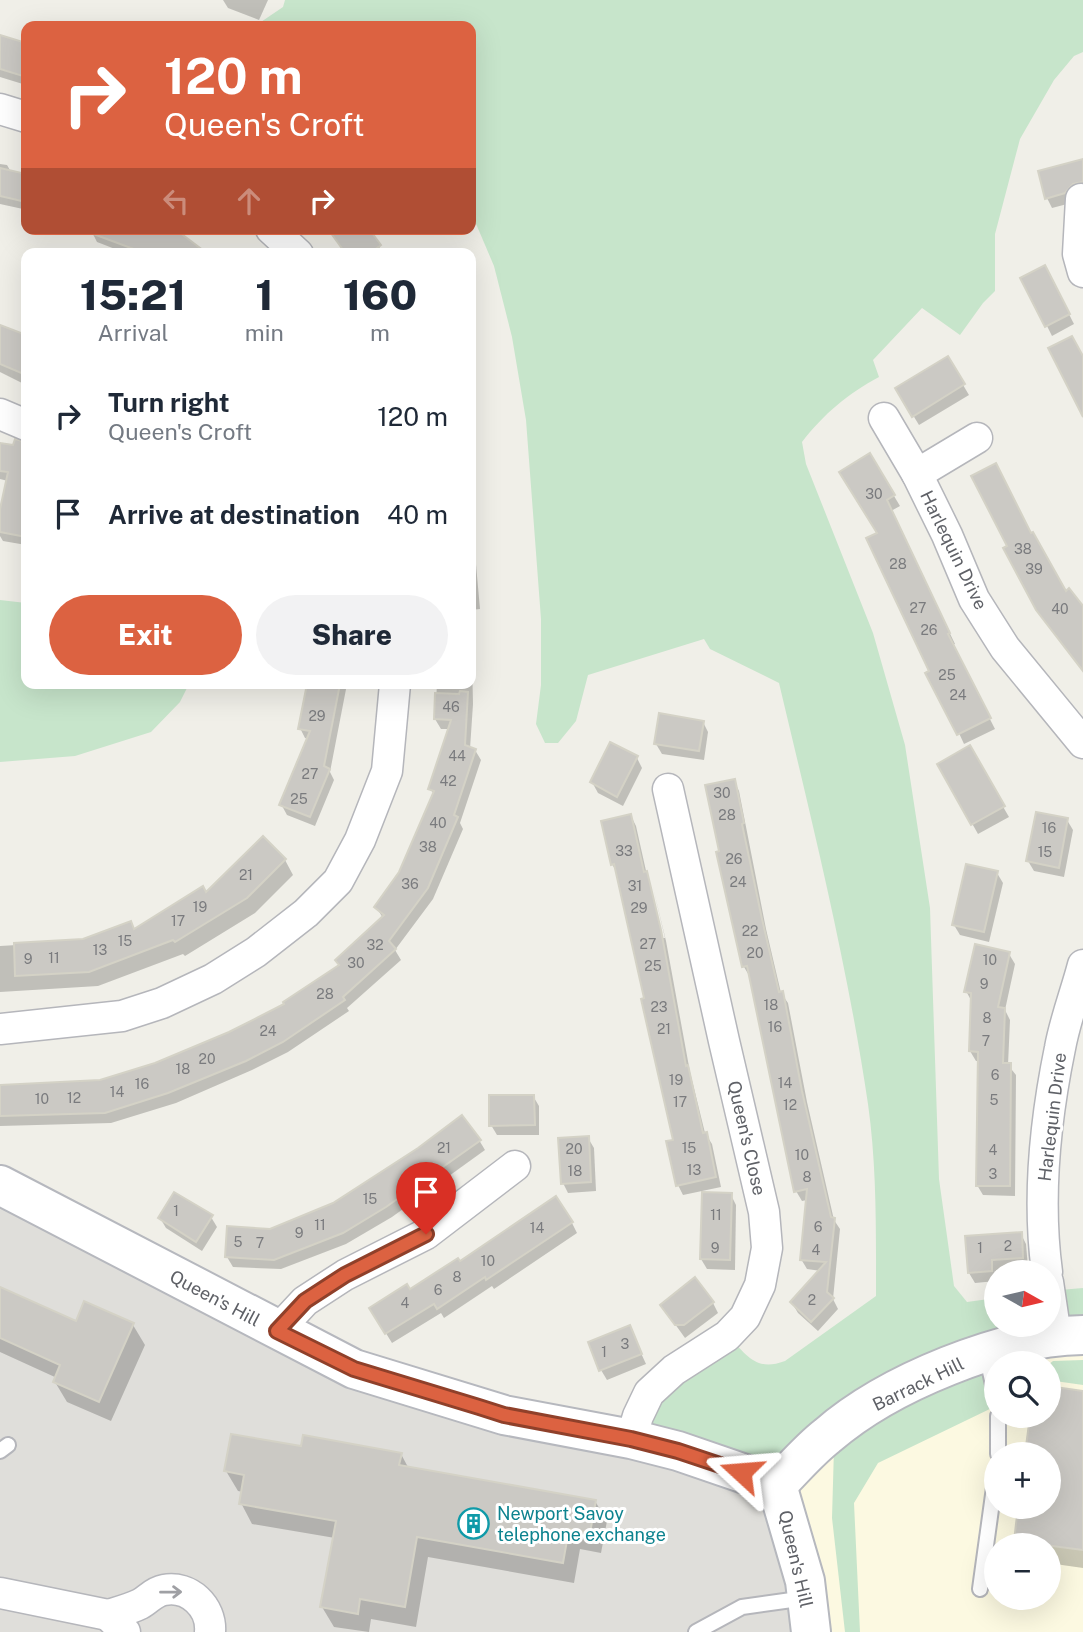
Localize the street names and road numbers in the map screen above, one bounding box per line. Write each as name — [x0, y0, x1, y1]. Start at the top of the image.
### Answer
street label: Harlequin Drive — [916, 487, 992, 613]
street label: Harlequin Drive — [1034, 1051, 1070, 1183]
street label: Queen's Close — [724, 1079, 770, 1197]
street label: Queen's Hill — [166, 1265, 264, 1331]
street label: Barrack Hill — [869, 1353, 967, 1415]
street label: Queen's Hill — [775, 1508, 817, 1610]

